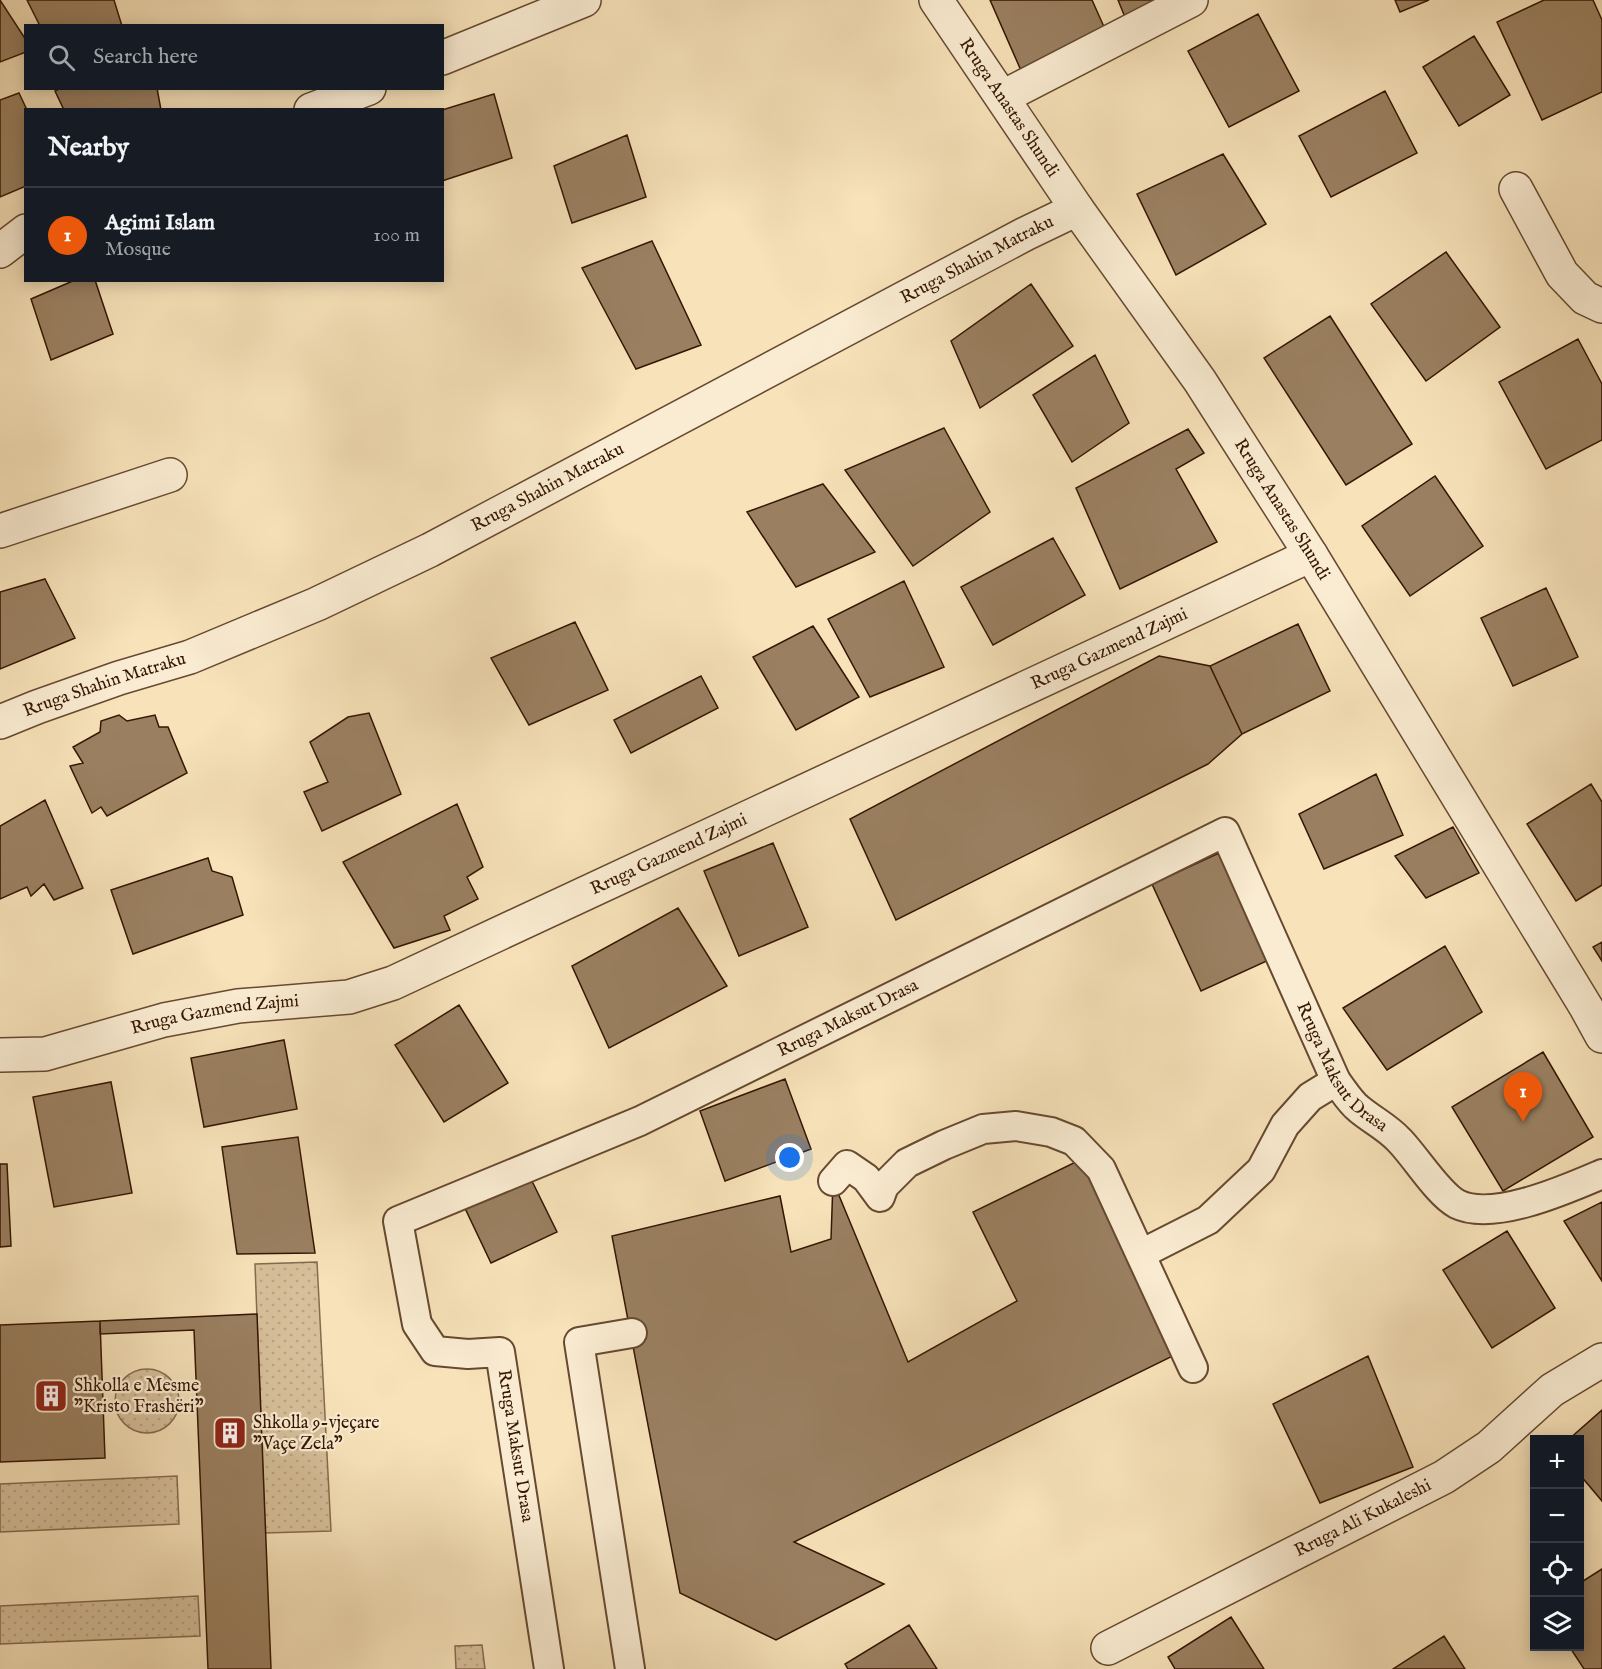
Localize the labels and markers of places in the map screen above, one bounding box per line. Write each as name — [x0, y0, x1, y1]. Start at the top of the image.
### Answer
pin: 1 — [1504, 1072, 1543, 1122]
place label: Shkolla e Mesme "Kristo Frashëri" — [74, 1375, 204, 1419]
building icon: Shkolla e Mesme "Kristo Frashëri" — [33, 1378, 69, 1414]
place label: Shkolla 9-vjeçare "Vaçe Zela" — [253, 1412, 380, 1456]
building icon: Shkolla 9-vjeçare "Vaçe Zela" — [212, 1415, 248, 1451]

